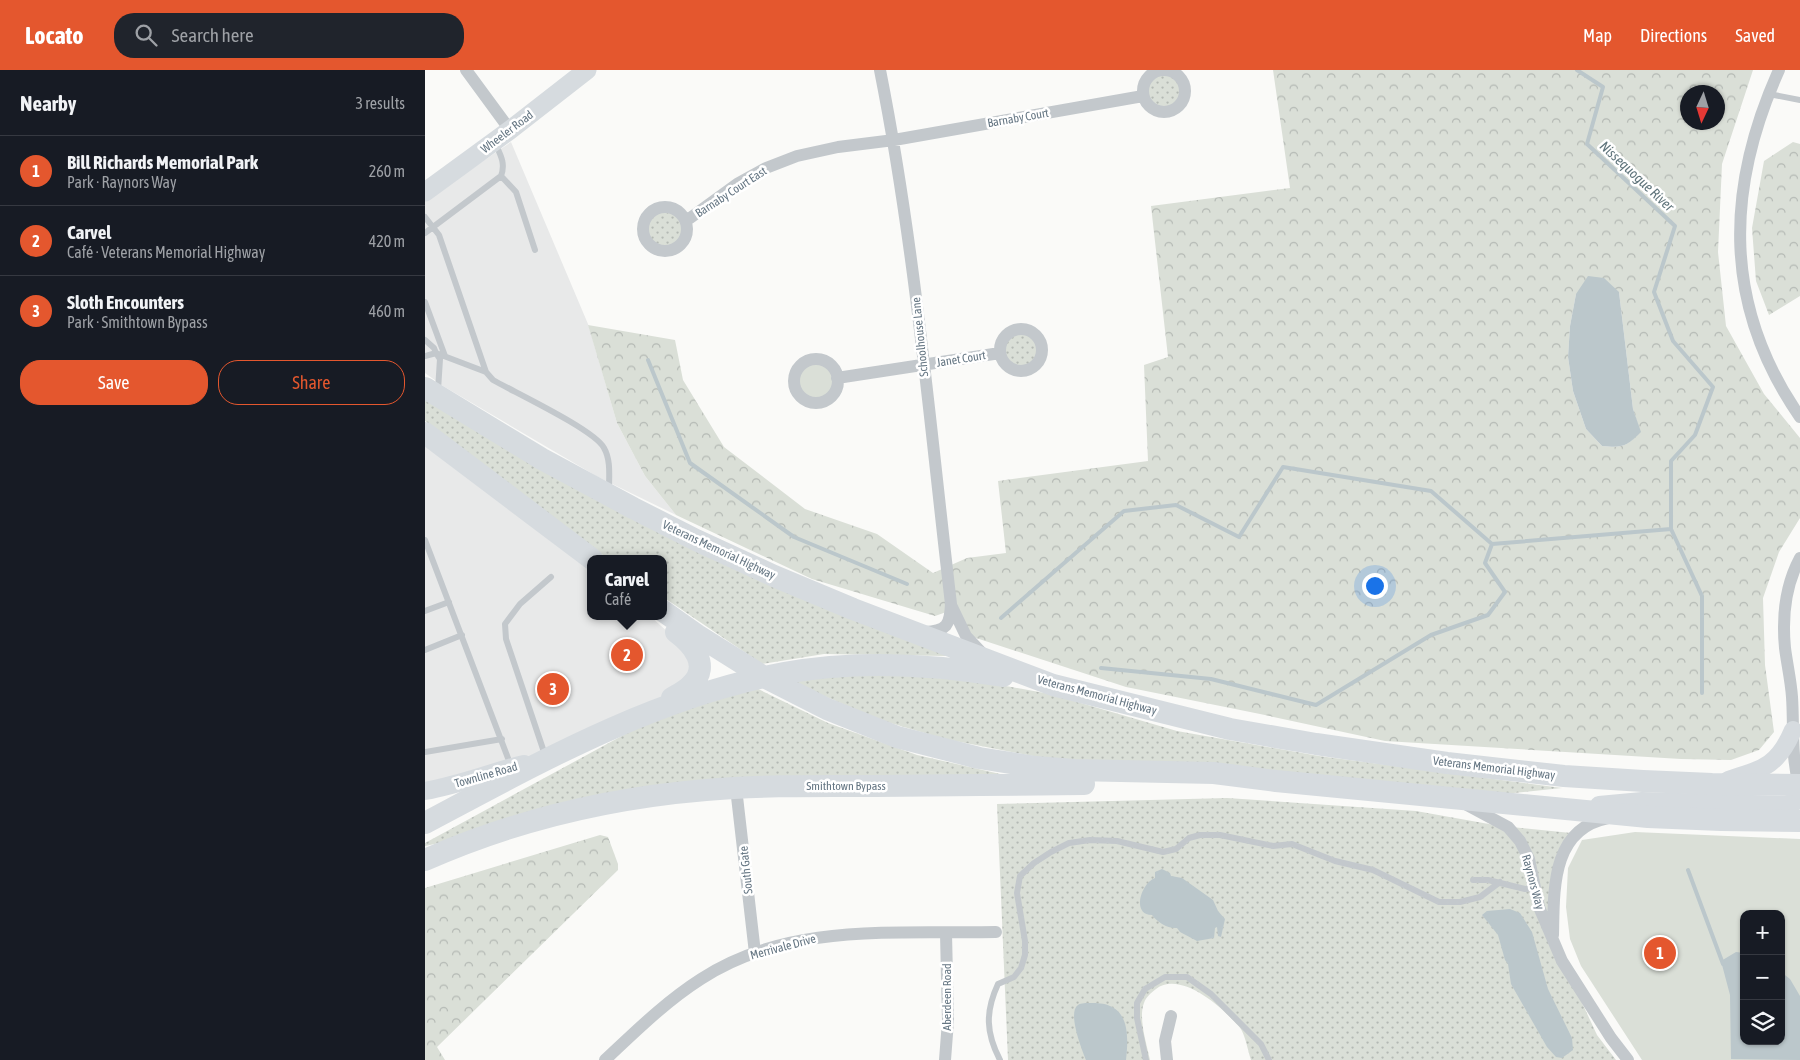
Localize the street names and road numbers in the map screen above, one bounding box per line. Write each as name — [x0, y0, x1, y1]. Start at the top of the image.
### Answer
street label: Barnaby Court — [986, 106, 1050, 130]
street label: Wheeler Road — [478, 108, 536, 156]
street label: Barnaby Court East — [693, 163, 770, 220]
street label: Schoolhouse Lane — [909, 297, 931, 377]
street label: Janet Court — [935, 348, 987, 370]
street label: Veterans Memorial Highway — [660, 518, 778, 582]
street label: Veterans Memorial Highway — [1036, 672, 1158, 718]
street label: Veterans Memorial Highway — [1432, 754, 1556, 782]
street label: Townline Road — [453, 759, 519, 791]
street label: Smithtown Bypass — [806, 779, 886, 793]
street label: South Gate — [737, 845, 755, 895]
street label: Raynors Way — [1519, 853, 1547, 911]
street label: Merrivale Drive — [749, 932, 817, 962]
street label: Aberdeen Road — [940, 963, 954, 1031]

